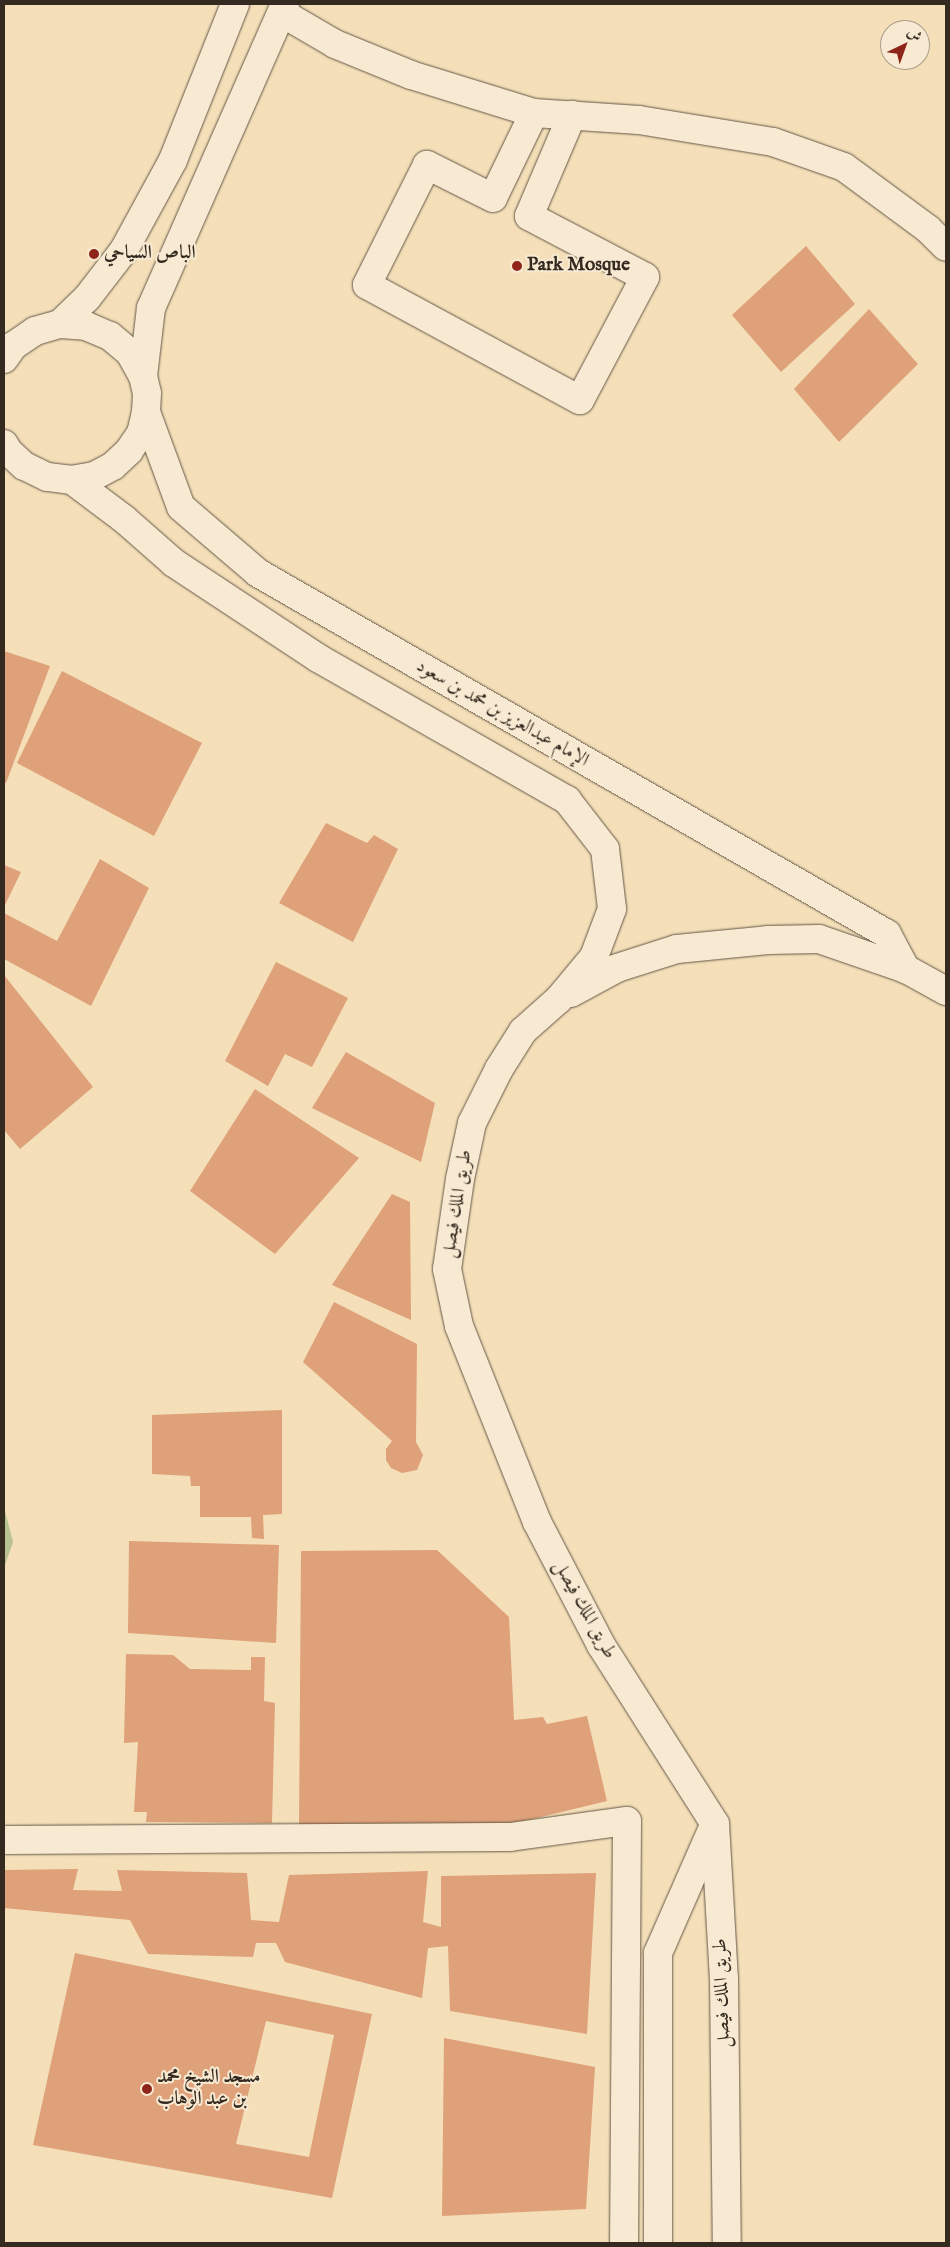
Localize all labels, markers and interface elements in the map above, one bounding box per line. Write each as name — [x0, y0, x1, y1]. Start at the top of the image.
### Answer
north arrow — [880, 20, 930, 70]
text: ش — [903, 23, 926, 46]
place label: الباص السياحي — [104, 243, 196, 265]
marker: الباص السياحي — [88, 248, 100, 260]
place label: Park Mosque — [527, 255, 630, 277]
marker: Park Mosque — [511, 260, 523, 272]
street label: الإمام عبدالعزيز بن محمد بن سعود — [412, 655, 592, 773]
street label: طريق الملك فيصل — [438, 1148, 478, 1260]
street label: طريق الملك فيصل — [548, 1557, 620, 1663]
street label: طريق الملك فيصل — [710, 1938, 736, 2048]
place label: مسجد الشيخ محمد بن عبد الوهاب — [157, 2067, 260, 2111]
marker: مسجد الشيخ محمد بن عبد الوهاب — [141, 2083, 153, 2095]

